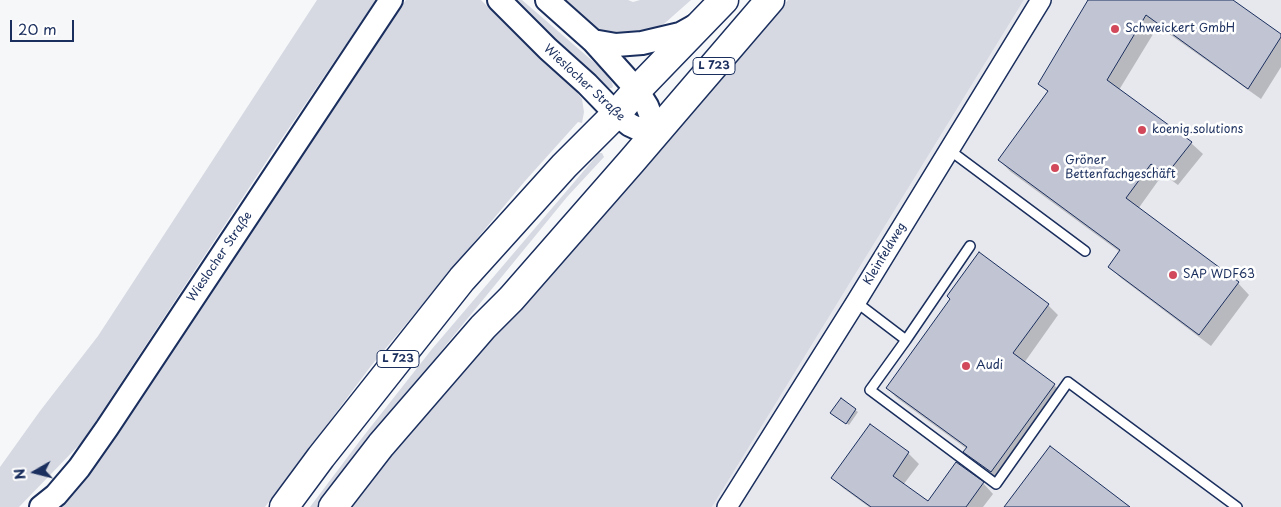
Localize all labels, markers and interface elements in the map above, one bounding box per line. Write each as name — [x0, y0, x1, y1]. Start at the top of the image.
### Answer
scale bar — [12, 10, 76, 42]
text: 20 m — [18, 17, 57, 40]
place label: Schweickert GmbH — [1125, 22, 1235, 36]
marker: Schweickert GmbH — [1109, 23, 1121, 35]
street label: Wieslocher Straße — [540, 42, 628, 124]
road number: L 723 — [693, 58, 735, 74]
place label: koenig.solutions — [1152, 123, 1243, 137]
marker: koenig.solutions — [1136, 124, 1148, 136]
place label: Gröner Bettenfachgeschäft — [1065, 154, 1176, 182]
marker: Gröner Bettenfachgeschäft — [1049, 162, 1061, 174]
street label: Wieslocher Straße — [184, 209, 256, 305]
street label: Kleinfeldweg — [861, 220, 909, 288]
place label: SAP WDF63 — [1183, 268, 1255, 282]
marker: SAP WDF63 — [1167, 269, 1179, 281]
road number: L 723 — [377, 350, 419, 368]
place label: Audi — [976, 359, 1003, 373]
marker: Audi — [960, 360, 972, 372]
north arrow — [10, 447, 60, 497]
text: N — [8, 467, 31, 481]

